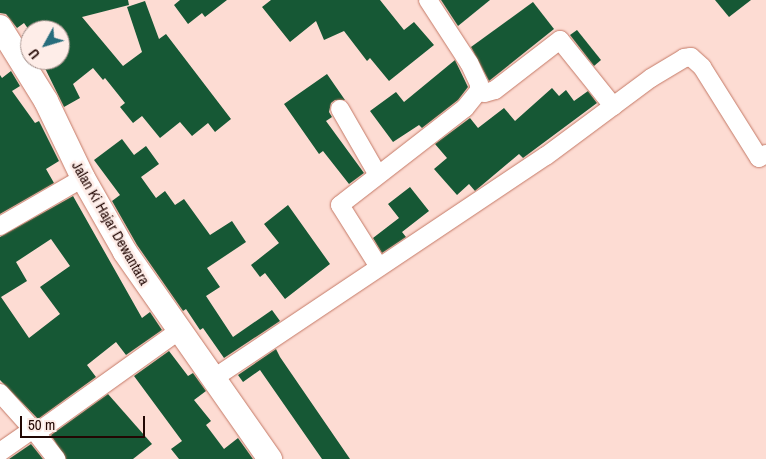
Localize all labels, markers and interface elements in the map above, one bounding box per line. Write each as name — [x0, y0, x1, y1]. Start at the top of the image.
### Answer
north arrow — [20, 20, 70, 70]
text: U — [25, 45, 44, 63]
street label: Jalan Ki Hajar Dewantara — [68, 158, 154, 288]
scale bar — [22, 406, 148, 438]
text: 50 m — [28, 414, 55, 435]

